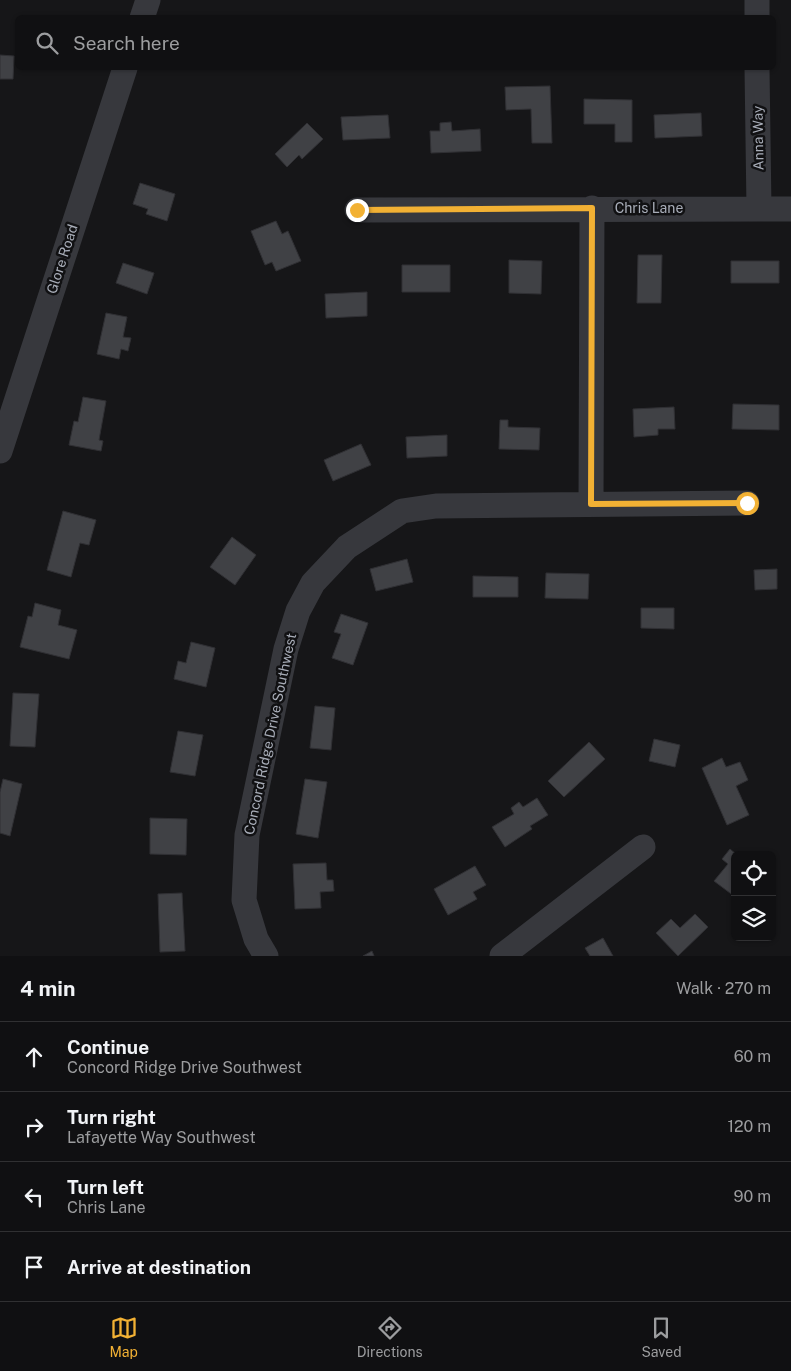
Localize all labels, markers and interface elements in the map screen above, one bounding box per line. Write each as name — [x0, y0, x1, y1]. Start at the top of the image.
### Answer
search box — [15, 15, 776, 70]
icon: search — [33, 29, 61, 57]
text: Search here — [73, 32, 180, 54]
street label: Anna Way — [749, 105, 767, 170]
route end — [346, 199, 369, 222]
street label: Chris Lane — [615, 200, 683, 216]
street label: Glore Road — [43, 222, 81, 296]
route start — [736, 492, 759, 515]
street label: Concord Ridge Drive Southwest — [241, 632, 299, 836]
map controls — [731, 851, 776, 941]
button: locate — [731, 851, 776, 896]
button: layers — [731, 896, 776, 941]
text: 4 min — [20, 976, 75, 1001]
text: Walk · 270 m — [676, 979, 771, 998]
text: Continue — [67, 1036, 149, 1058]
icon: ahead — [20, 1043, 48, 1071]
text: 60 m — [734, 1047, 771, 1066]
text: Concord Ridge Drive Southwest — [67, 1058, 302, 1077]
text: Turn right — [67, 1106, 156, 1128]
icon: right — [20, 1113, 48, 1141]
text: 120 m — [727, 1117, 771, 1136]
text: Lafayette Way Southwest — [67, 1128, 256, 1147]
text: Turn left — [67, 1176, 144, 1198]
icon: left — [20, 1183, 48, 1211]
text: 90 m — [734, 1187, 771, 1206]
text: Chris Lane — [67, 1198, 146, 1217]
icon: arrive — [20, 1253, 48, 1281]
text: Arrive at destination — [67, 1256, 251, 1278]
tab: Map — [109, 1314, 138, 1360]
tab: Directions — [357, 1314, 423, 1360]
tab: Saved — [641, 1314, 682, 1360]

